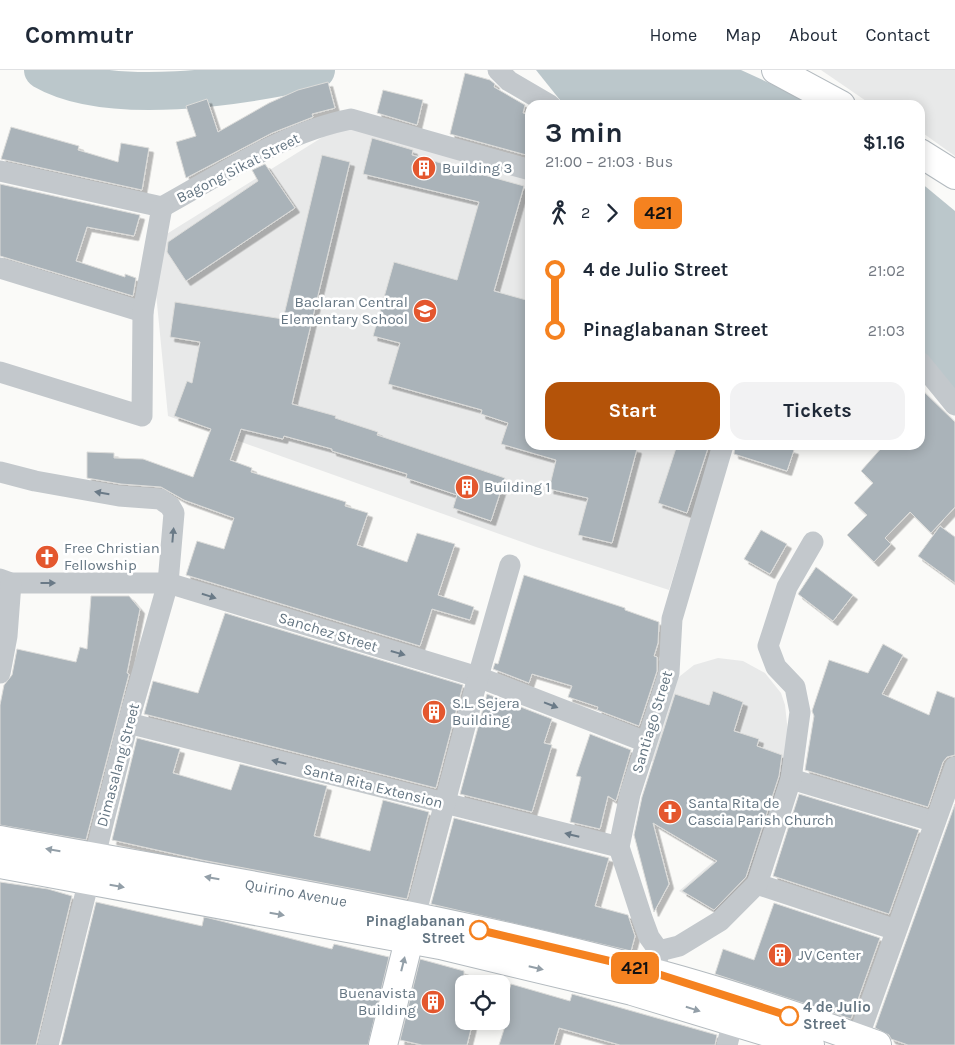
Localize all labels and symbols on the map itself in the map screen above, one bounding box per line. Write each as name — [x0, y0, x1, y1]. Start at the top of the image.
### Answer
street label: Bagong Sikat Street — [173, 129, 303, 207]
building icon: Building 3 — [411, 155, 437, 181]
place label: Building 3 — [442, 159, 512, 177]
place label: Baclaran Central Elementary School — [281, 293, 408, 328]
school or university icon: Baclaran Central Elementary School — [412, 298, 438, 324]
building icon: Building 1 — [454, 474, 480, 500]
place label: Building 1 — [484, 478, 550, 496]
one-way arrow — [94, 488, 110, 496]
one-way arrow — [169, 527, 177, 543]
place label: Free Christian Fellowship — [64, 539, 160, 574]
church icon: Free Christian Fellowship — [34, 544, 60, 570]
one-way arrow — [40, 579, 56, 587]
one-way arrow — [201, 593, 216, 600]
street label: Sanchez Street — [276, 608, 380, 656]
one-way arrow — [390, 650, 405, 658]
street label: Santiago Street — [628, 668, 676, 775]
place label: S.L. Sejera Building — [452, 694, 520, 729]
building icon: S.L. Sejera Building — [421, 699, 447, 725]
street label: Dimasalang Street — [93, 701, 143, 829]
one-way arrow — [544, 702, 559, 709]
one-way arrow — [271, 757, 286, 765]
street label: Santa Rita Extension — [301, 760, 445, 812]
place label: Santa Rita de Cascia Parish Church — [688, 794, 834, 829]
church icon: Santa Rita de Cascia Parish Church — [657, 799, 683, 825]
one-way arrow — [565, 831, 580, 839]
one-way arrow — [44, 845, 60, 853]
one-way arrow — [204, 874, 220, 882]
street label: Quirino Avenue — [244, 875, 348, 911]
one-way arrow — [109, 882, 125, 890]
one-way arrow — [269, 911, 285, 919]
place label: Pinaglabanan Street — [366, 912, 465, 947]
marker: Pinaglabanan Street — [469, 920, 489, 940]
building icon: JV Center — [767, 942, 793, 968]
place label: JV Center — [798, 946, 861, 964]
line badge: 421 — [606, 952, 664, 984]
one-way arrow — [399, 956, 407, 971]
one-way arrow — [528, 964, 543, 972]
place label: Buenavista Building — [339, 984, 417, 1019]
building icon: Buenavista Building — [420, 989, 446, 1015]
place label: 4 de Julio Street — [803, 998, 871, 1033]
one-way arrow — [685, 1005, 700, 1013]
marker: 4 de Julio Street — [779, 1006, 799, 1026]

